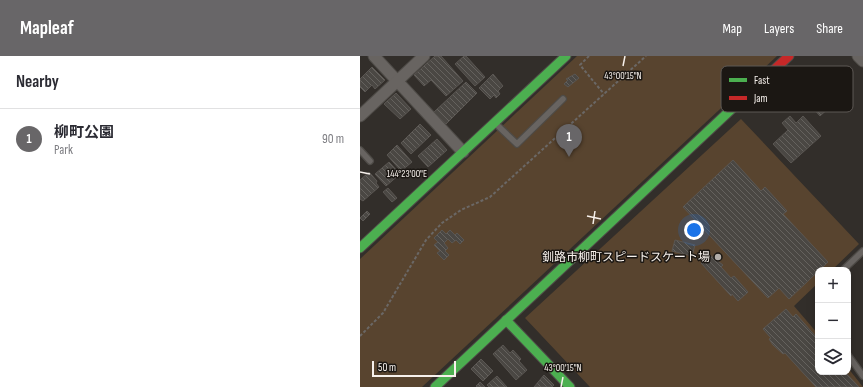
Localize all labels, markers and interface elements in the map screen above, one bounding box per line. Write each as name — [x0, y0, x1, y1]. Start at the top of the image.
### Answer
text: Mapleaf — [20, 17, 74, 40]
text: Map — [722, 20, 742, 37]
text: Layers — [764, 20, 794, 37]
text: Share — [816, 20, 843, 37]
legend — [721, 66, 853, 112]
text: 43°00'15"N — [604, 70, 642, 82]
text: Nearby — [16, 72, 59, 92]
text: Fast — [754, 74, 770, 87]
text: Jam — [753, 92, 768, 105]
text: 柳町公園 — [54, 123, 114, 142]
pin: 1 — [556, 124, 582, 157]
text: 1 — [26, 131, 32, 147]
text: 90 m — [322, 131, 344, 147]
text: Park — [54, 142, 73, 158]
text: 144°23'00"E — [387, 168, 427, 180]
your location — [684, 220, 704, 240]
place label: 釧路市柳町スピードスケート場 — [542, 250, 710, 265]
marker: 釧路市柳町スピードスケート場 — [713, 252, 723, 262]
map controls — [815, 267, 851, 375]
button: + — [815, 267, 851, 303]
button: − — [815, 303, 851, 339]
button: layers — [815, 339, 851, 375]
scale bar — [372, 359, 456, 378]
text: 50 m — [378, 361, 396, 374]
text: 43°00'15"N — [544, 362, 582, 374]

